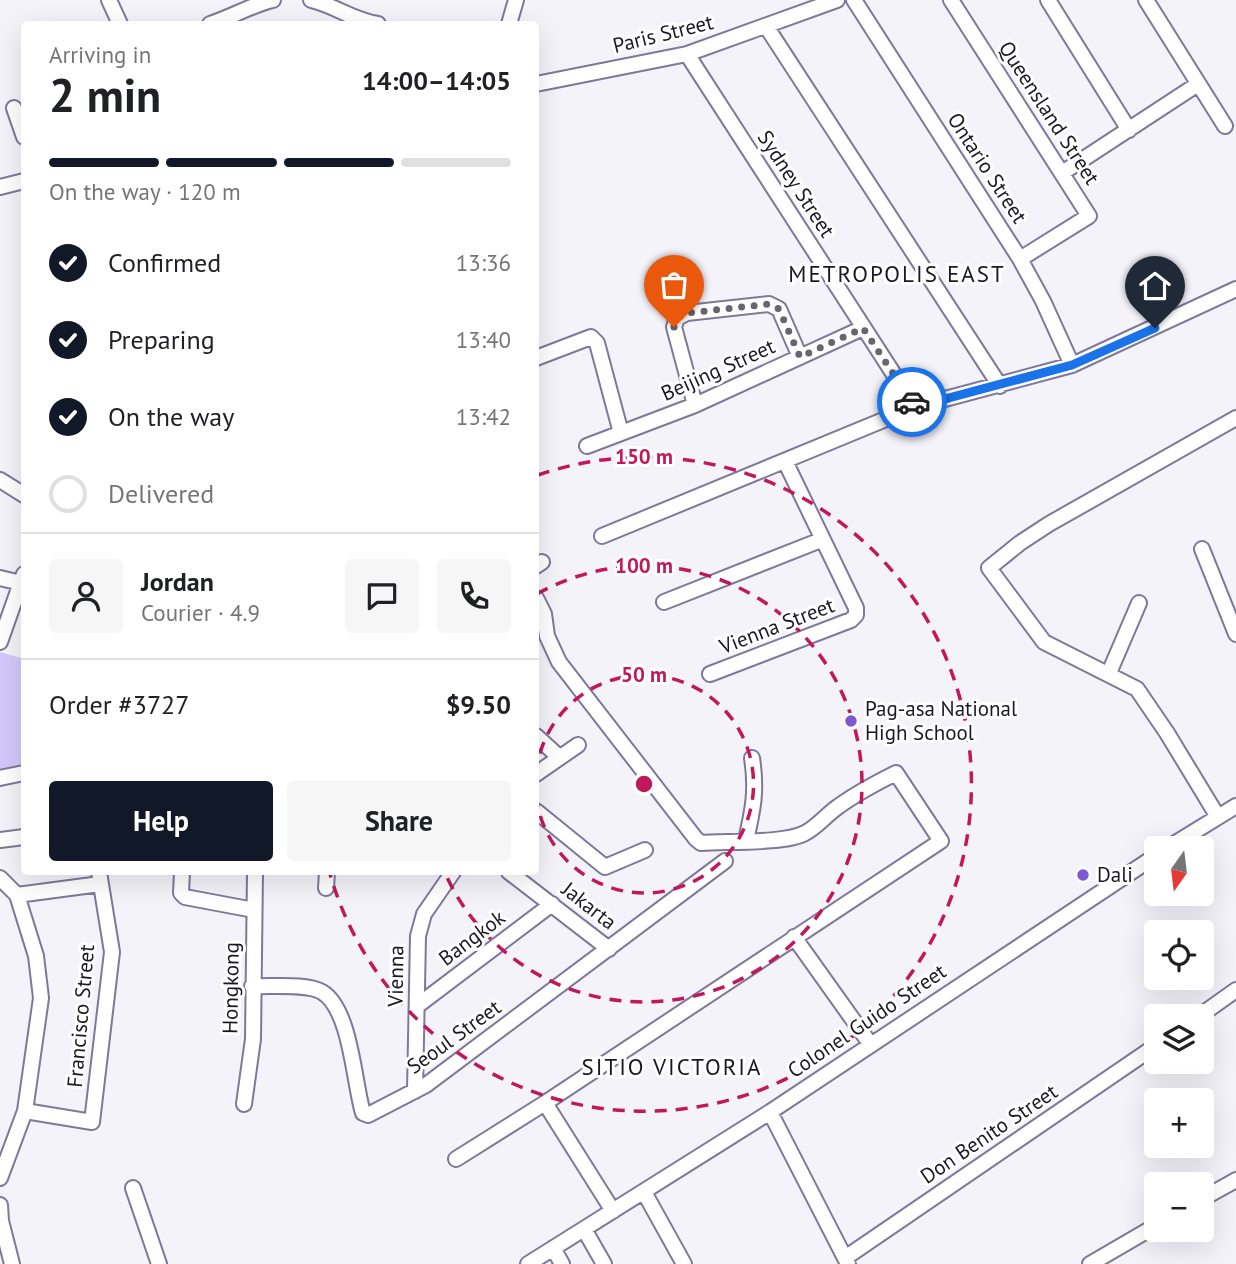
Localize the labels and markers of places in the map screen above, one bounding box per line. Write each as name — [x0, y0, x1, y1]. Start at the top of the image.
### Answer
pin — [644, 255, 704, 327]
pin — [1125, 256, 1185, 328]
place label: Pag-asa National High School — [865, 695, 1017, 746]
marker: Pag-asa National High School — [843, 713, 859, 729]
centre of rings — [632, 772, 656, 796]
place label: Dali — [1097, 861, 1133, 888]
marker: Dali — [1075, 867, 1091, 883]

